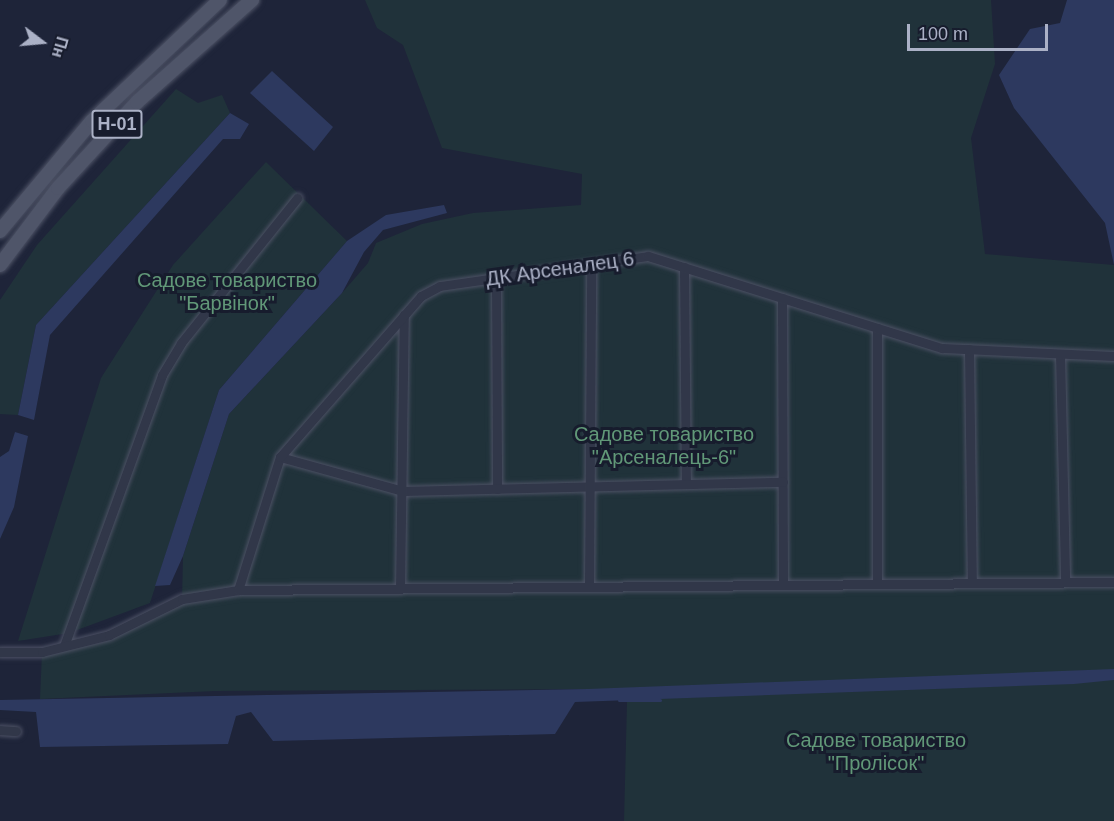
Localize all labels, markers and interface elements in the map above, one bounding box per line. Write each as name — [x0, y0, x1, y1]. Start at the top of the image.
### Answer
north arrow — [12, 12, 72, 72]
scale bar — [910, 12, 1051, 50]
text: 100 m — [918, 24, 968, 44]
text: Пн — [49, 35, 71, 60]
road number: Н-01 — [90, 109, 144, 139]
street label: ДК Арсеналец 6 — [484, 247, 636, 291]
park label: Садове товариство "Барвінок" — [137, 269, 317, 316]
park label: Садове товариство "Арсеналець-6" — [574, 422, 754, 469]
park label: Садове товариство "Пролісок" — [786, 728, 966, 775]

